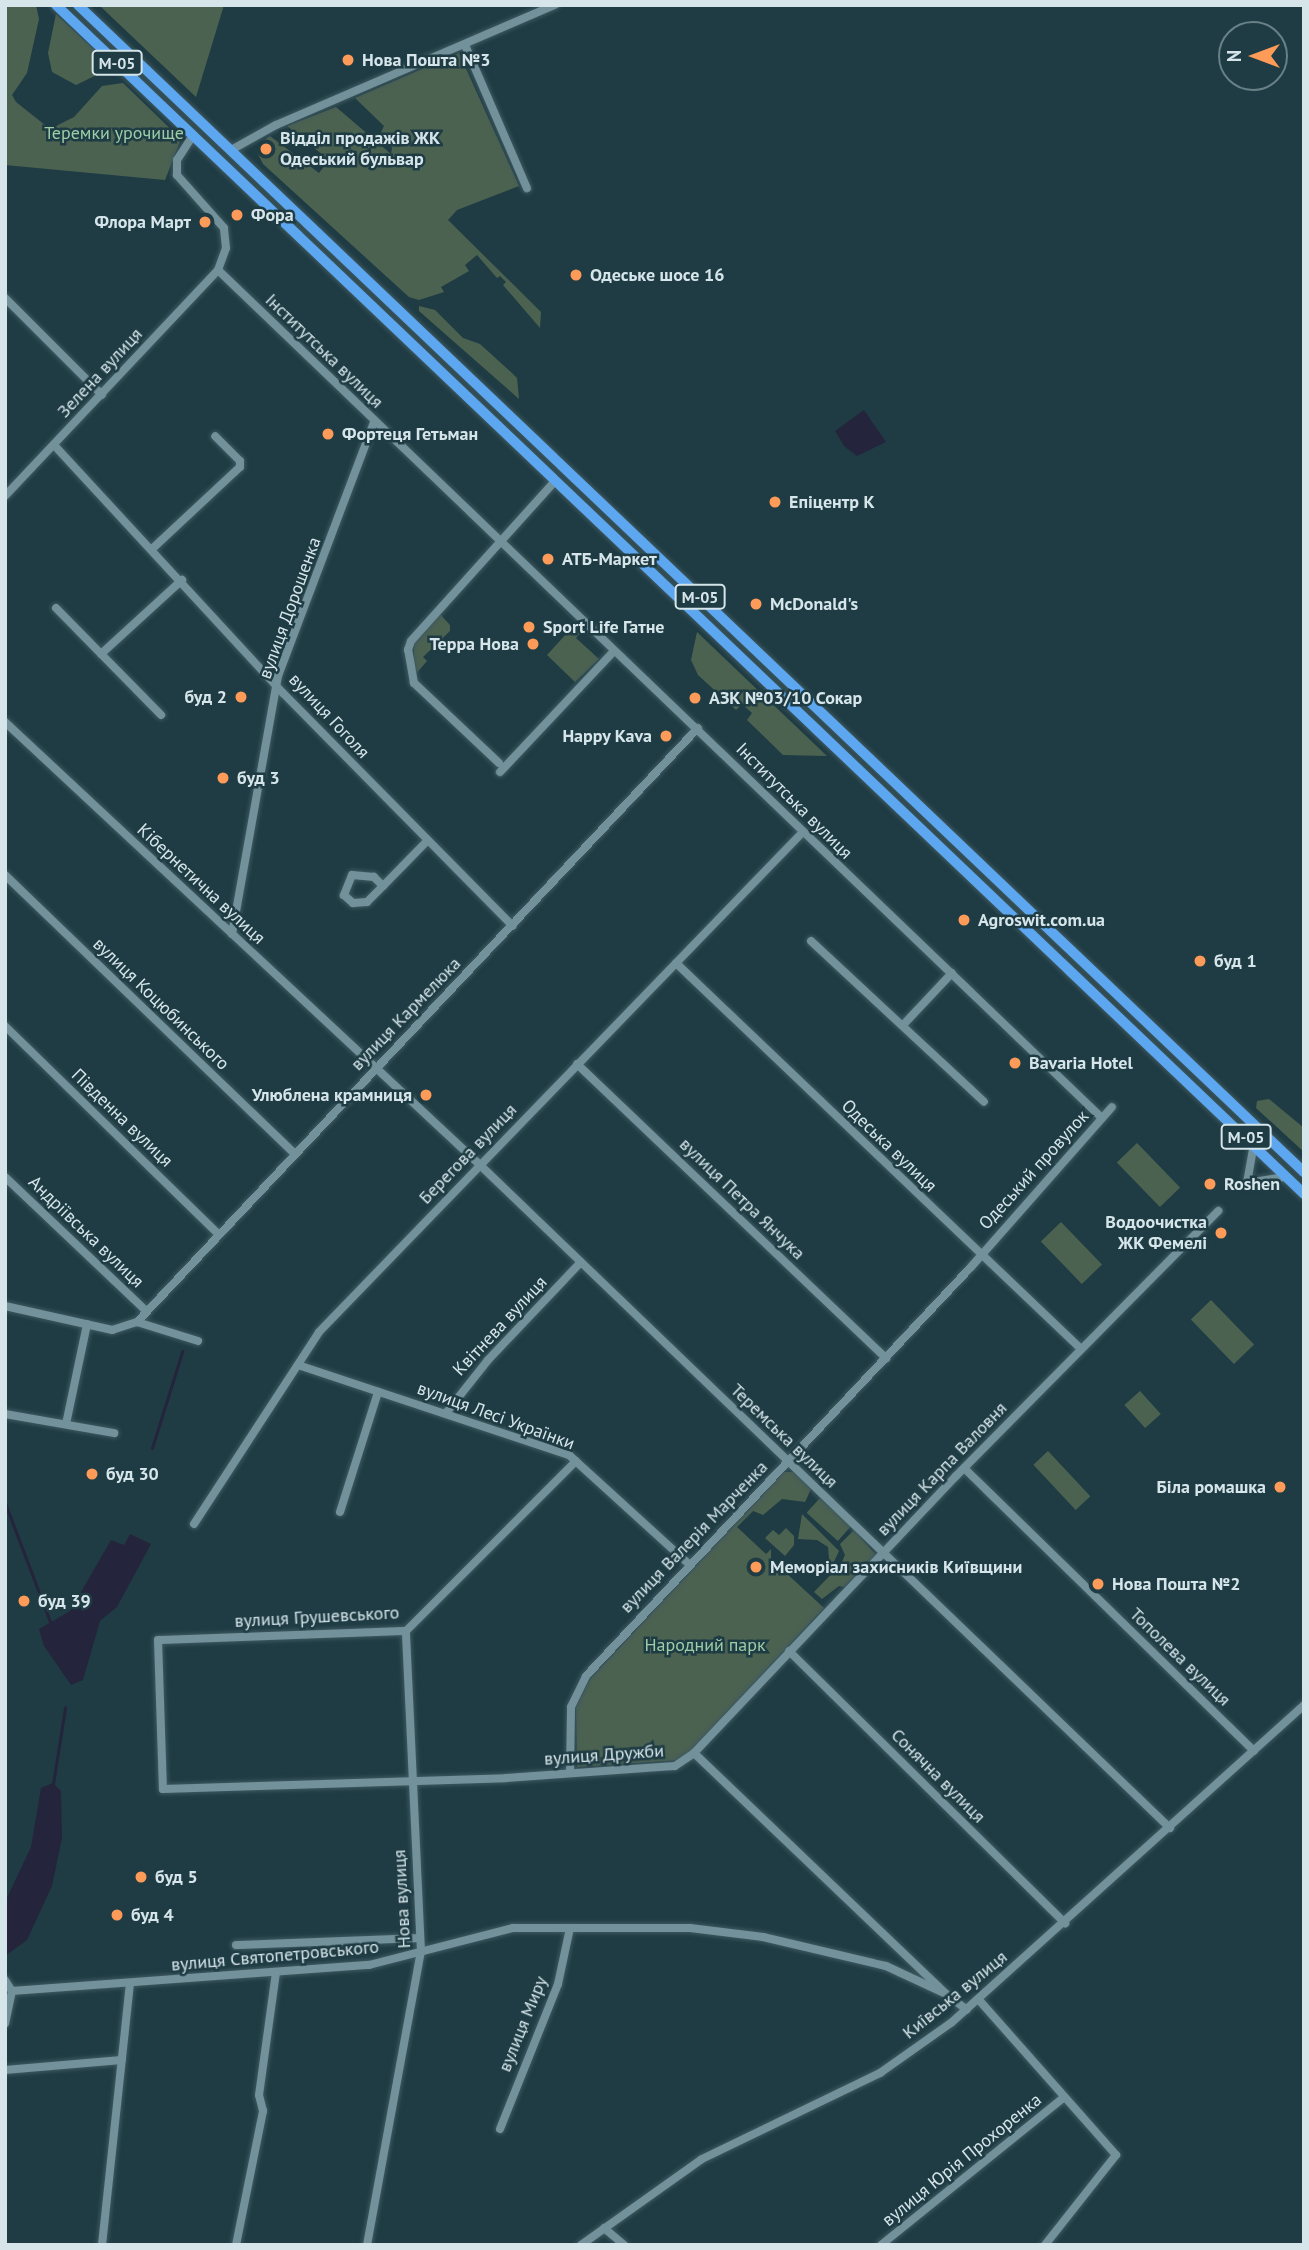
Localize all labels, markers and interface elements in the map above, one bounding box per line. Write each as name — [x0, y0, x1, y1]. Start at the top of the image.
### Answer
north arrow — [1218, 21, 1288, 91]
place label: Нова Пошта №3 — [362, 49, 490, 71]
road number: М-05 — [91, 50, 143, 76]
text: N — [1222, 50, 1246, 62]
marker: Нова Пошта №3 — [340, 52, 356, 68]
park label: Теремки урочище — [44, 122, 184, 144]
place label: Відділ продажів ЖК Одеський бульвар — [280, 128, 440, 170]
marker: Відділ продажів ЖК Одеський бульвар — [258, 141, 274, 157]
place label: Фора — [251, 204, 294, 226]
marker: Фора — [229, 207, 245, 223]
place label: Флора Март — [95, 211, 191, 233]
marker: Флора Март — [197, 214, 213, 230]
place label: Одеське шосе 16 — [590, 264, 724, 286]
marker: Одеське шосе 16 — [568, 267, 584, 283]
street label: Інститутська вулиця — [261, 289, 387, 413]
street label: Зелена вулиця — [53, 324, 147, 422]
place label: Фортеця Гетьман — [342, 423, 478, 445]
marker: Фортеця Гетьман — [320, 426, 336, 442]
place label: Епіцентр К — [789, 491, 875, 513]
marker: Епіцентр К — [767, 494, 783, 510]
street label: вулиця Дорошенка — [254, 534, 326, 682]
place label: АТБ-Маркет — [562, 548, 657, 570]
marker: АТБ-Маркет — [540, 551, 556, 567]
road number: М-05 — [674, 584, 726, 610]
place label: McDonald's — [770, 593, 858, 615]
marker: McDonald's — [748, 596, 764, 612]
place label: Sport Life Гатне — [543, 616, 664, 638]
marker: Sport Life Гатне — [521, 619, 537, 635]
place label: Терра Нова — [430, 633, 519, 655]
marker: Терра Нова — [525, 636, 541, 652]
street label: вулиця Гоголя — [284, 669, 374, 763]
place label: буд 2 — [184, 686, 227, 708]
place label: АЗК №03/10 Сокар — [709, 687, 863, 709]
marker: буд 2 — [233, 689, 249, 705]
marker: АЗК №03/10 Сокар — [687, 690, 703, 706]
place label: Happy Kava — [562, 725, 652, 747]
marker: Happy Kava — [658, 728, 674, 744]
street label: Інститутська вулиця — [731, 738, 857, 864]
place label: буд 3 — [237, 767, 280, 789]
marker: буд 3 — [215, 770, 231, 786]
street label: Кібернетична вулиця — [133, 819, 269, 949]
place label: Agroswit.com.ua — [978, 909, 1105, 931]
marker: Agroswit.com.ua — [956, 912, 972, 928]
street label: вулиця Коцюбинського — [88, 933, 234, 1075]
place label: буд 1 — [1214, 950, 1257, 972]
street label: вулиця Кармелюка — [347, 953, 465, 1075]
marker: буд 1 — [1192, 953, 1208, 969]
place label: Bavaria Hotel — [1029, 1052, 1133, 1074]
marker: Bavaria Hotel — [1007, 1055, 1023, 1071]
street label: Південна вулиця — [67, 1064, 177, 1172]
place label: Улюблена крамниця — [252, 1084, 412, 1106]
marker: Улюблена крамниця — [418, 1087, 434, 1103]
street label: Одеська вулиця — [837, 1095, 941, 1197]
street label: Берегова вулиця — [415, 1099, 521, 1209]
street label: Одеський провулок — [975, 1106, 1093, 1234]
road number: М-05 — [1220, 1124, 1272, 1149]
street label: вулиця Петра Янчука — [675, 1134, 809, 1264]
street label: Андріївська вулиця — [24, 1172, 148, 1292]
place label: Roshen — [1224, 1173, 1280, 1195]
marker: Roshen — [1202, 1176, 1218, 1192]
place label: Водоочистка ЖК Фемелі — [1105, 1212, 1207, 1254]
marker: Водоочистка ЖК Фемелі — [1213, 1225, 1229, 1241]
street label: Квітнева вулиця — [448, 1272, 552, 1380]
street label: вулиця Лесі Українки — [414, 1377, 578, 1455]
street label: Теремська вулиця — [726, 1379, 842, 1493]
street label: вулиця Карпа Валовня — [873, 1398, 1011, 1540]
street label: вулиця Валерія Марченка — [616, 1457, 772, 1617]
place label: буд 30 — [106, 1463, 159, 1485]
marker: буд 30 — [84, 1466, 100, 1482]
place label: Біла ромашка — [1157, 1476, 1266, 1498]
marker: Біла ромашка — [1272, 1479, 1288, 1495]
place label: Меморіал захисників Київщини — [770, 1556, 1022, 1578]
marker: Меморіал захисників Київщини — [748, 1559, 764, 1575]
place label: Нова Пошта №2 — [1112, 1573, 1240, 1595]
marker: Нова Пошта №2 — [1090, 1576, 1106, 1592]
place label: буд 39 — [38, 1590, 91, 1612]
marker: буд 39 — [16, 1593, 32, 1609]
street label: вулиця Грушевського — [234, 1602, 400, 1632]
street label: Тополева вулиця — [1125, 1603, 1235, 1711]
park label: Народний парк — [644, 1634, 766, 1656]
street label: Сонячна вулиця — [886, 1724, 990, 1828]
street label: вулиця Дружби — [543, 1740, 665, 1770]
street label: Нова вулиця — [389, 1849, 415, 1949]
place label: буд 5 — [155, 1866, 198, 1888]
marker: буд 5 — [133, 1869, 149, 1885]
place label: буд 4 — [131, 1904, 174, 1926]
marker: буд 4 — [109, 1907, 125, 1923]
street label: вулиця Святопетровського — [170, 1936, 380, 1976]
street label: Київська вулиця — [898, 1946, 1012, 2044]
street label: вулиця Миру — [494, 1973, 552, 2075]
street label: вулиця Юрія Прохоренка — [878, 2089, 1046, 2231]

